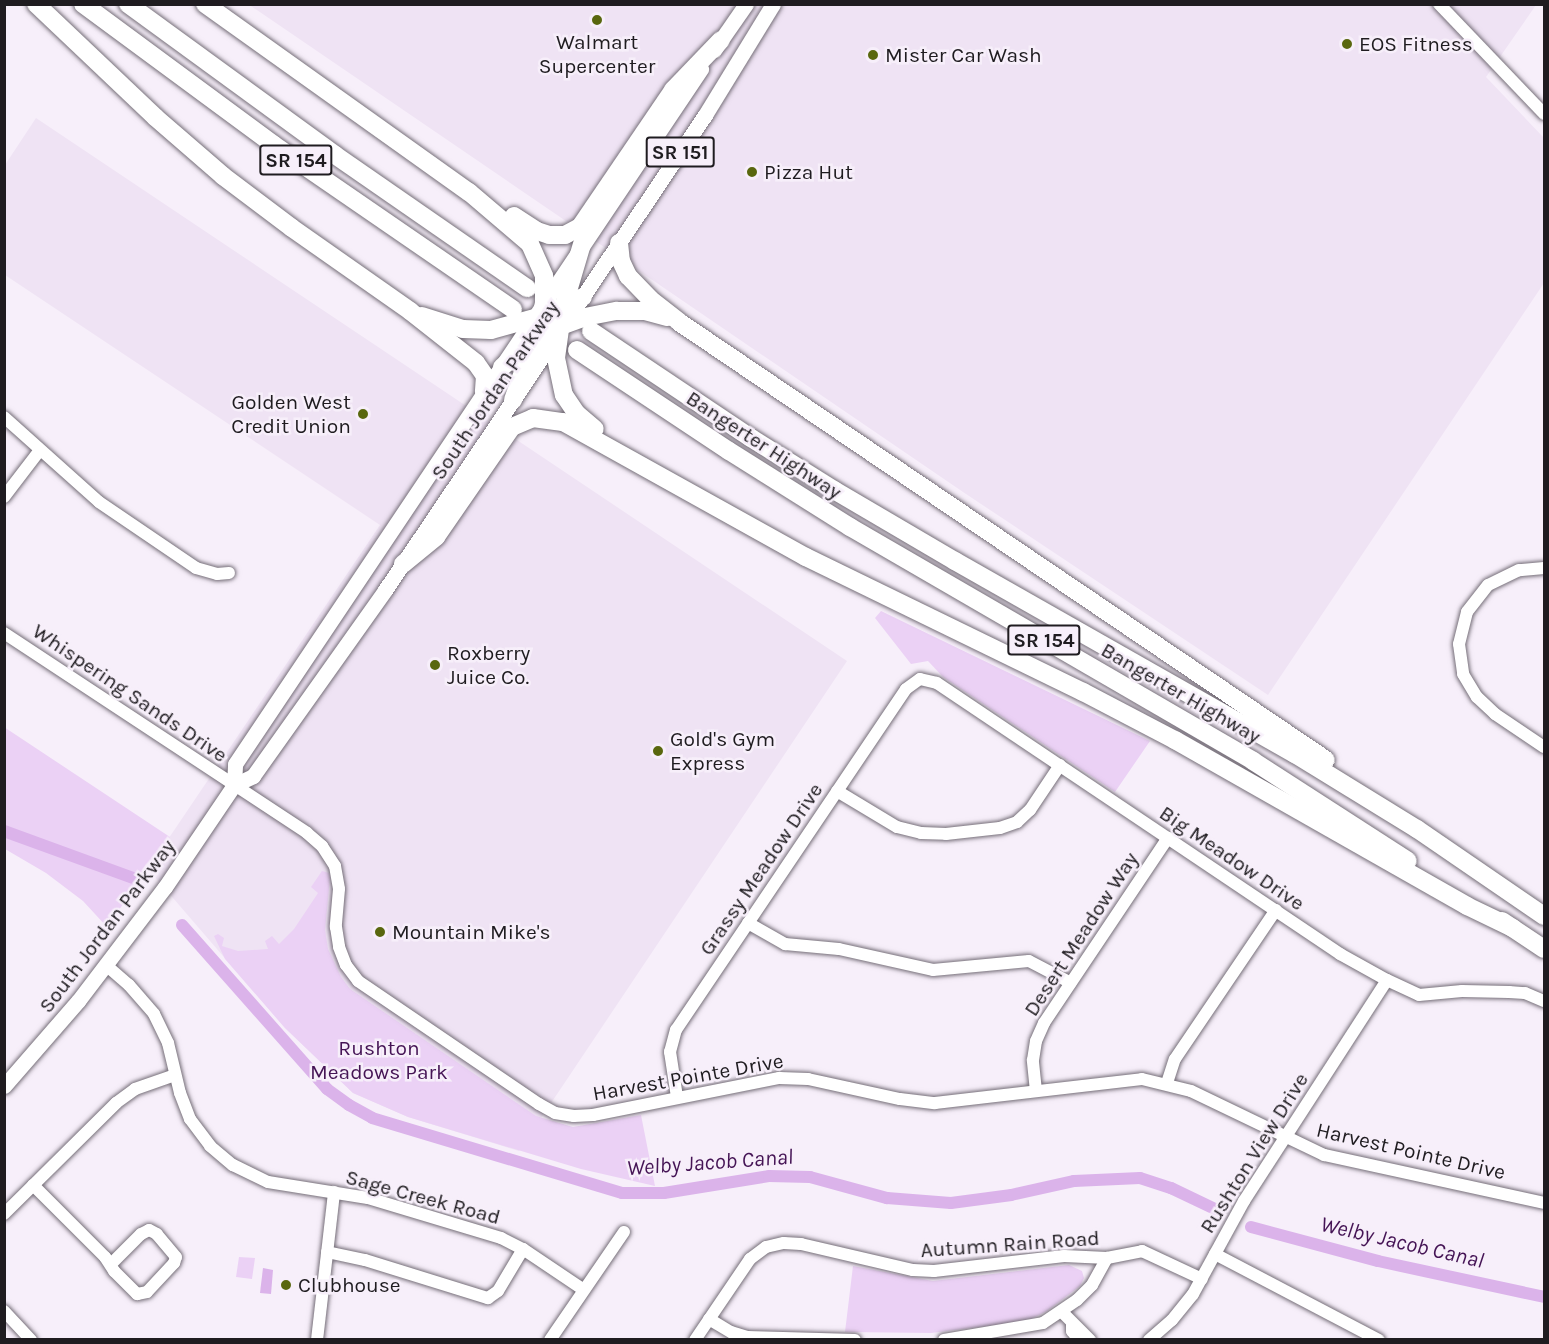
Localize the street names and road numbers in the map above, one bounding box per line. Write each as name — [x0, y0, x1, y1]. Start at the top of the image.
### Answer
road number: SR 151 — [646, 135, 714, 169]
road number: SR 154 — [258, 143, 334, 177]
street label: South Jordan Parkway — [426, 296, 564, 484]
street label: Bangerter Highway — [682, 385, 846, 505]
street label: Whispering Sands Drive — [28, 618, 232, 768]
road number: SR 154 — [1006, 623, 1082, 657]
street label: Bangerter Highway — [1097, 637, 1265, 749]
street label: Grassy Meadow Drive — [694, 778, 828, 960]
street label: Big Meadow Drive — [1155, 800, 1309, 916]
street label: South Jordan Parkway — [34, 834, 180, 1018]
street label: Desert Meadow Way — [1019, 847, 1143, 1021]
street label: Harvest Pointe Drive — [591, 1048, 785, 1106]
street label: Rushton View Drive — [1194, 1068, 1314, 1238]
street label: Harvest Pointe Drive — [1314, 1117, 1508, 1185]
street label: Sage Creek Road — [343, 1164, 503, 1230]
street label: Autumn Rain Road — [920, 1225, 1100, 1263]

